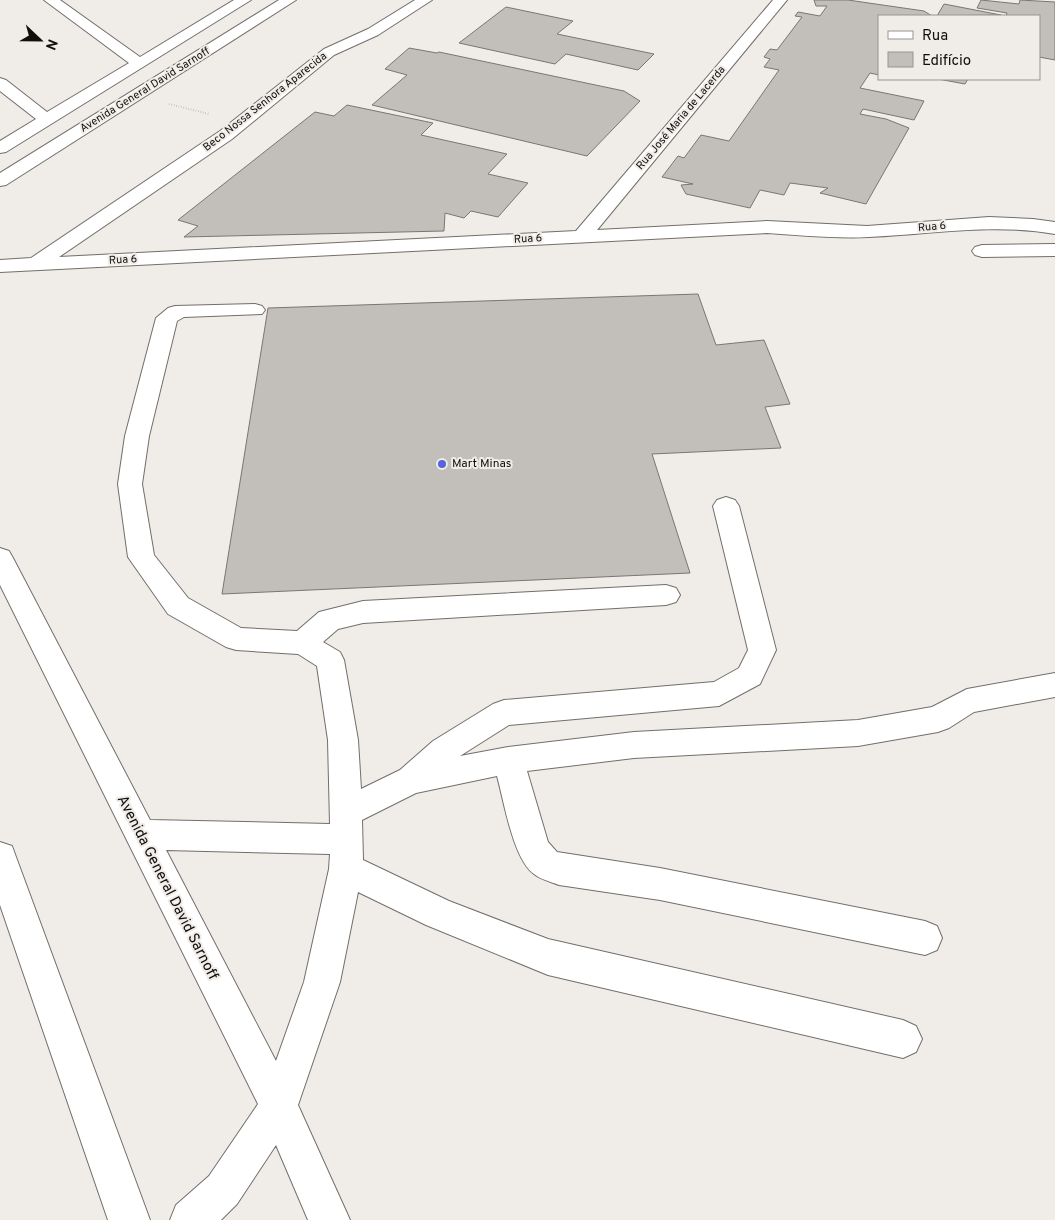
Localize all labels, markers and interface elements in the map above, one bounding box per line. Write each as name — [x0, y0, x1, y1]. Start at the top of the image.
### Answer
north arrow — [15, 15, 65, 65]
legend — [878, 15, 1040, 80]
text: Rua — [922, 27, 948, 46]
text: N — [41, 36, 60, 52]
street label: Avenida General David Sarnoff — [78, 44, 213, 136]
street label: Beco Nossa Senhora Aparecida — [200, 49, 330, 155]
text: Edifício — [922, 52, 971, 71]
street label: Rua José Maria de Lacerda — [633, 63, 729, 173]
street label: Rua 6 — [917, 219, 947, 235]
street label: Rua 6 — [513, 231, 543, 247]
street label: Rua 6 — [108, 252, 138, 268]
place label: Mart Minas — [452, 456, 511, 472]
marker: Mart Minas — [436, 458, 448, 470]
street label: Avenida General David Sarnoff — [112, 792, 222, 984]

